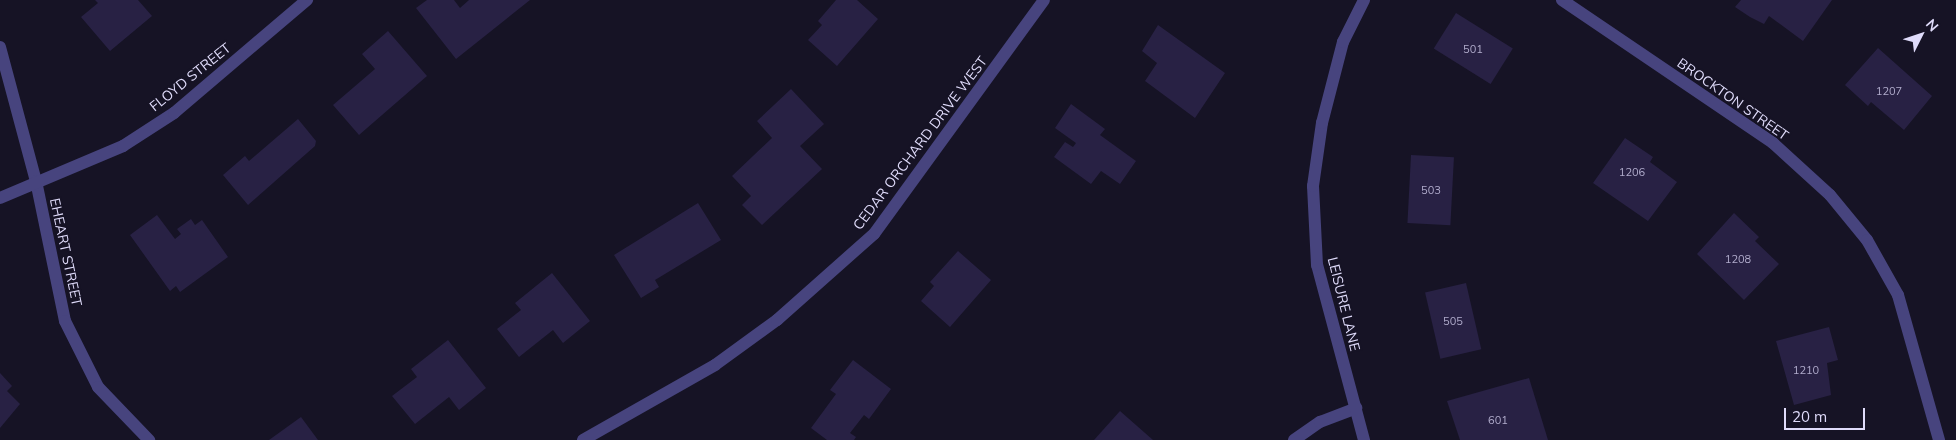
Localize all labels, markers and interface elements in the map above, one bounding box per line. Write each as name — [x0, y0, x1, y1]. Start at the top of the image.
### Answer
north arrow — [1896, 10, 1946, 60]
text: N — [1922, 15, 1943, 35]
street label: FLOYD STREET — [146, 39, 234, 115]
house number: 501 — [1463, 42, 1483, 56]
street label: CEDAR ORCHARD DRIVE WEST — [849, 53, 991, 233]
street label: BROCKTON STREET — [1674, 54, 1792, 144]
house number: 1207 — [1876, 84, 1902, 98]
house number: 1206 — [1619, 165, 1645, 179]
house number: 503 — [1421, 183, 1441, 197]
street label: EHEART STREET — [46, 196, 86, 308]
house number: 1208 — [1725, 252, 1751, 266]
street label: LEISURE LANE — [1324, 255, 1364, 353]
house number: 505 — [1443, 314, 1463, 328]
house number: 1210 — [1793, 363, 1819, 377]
scale bar — [1786, 398, 1867, 430]
text: 20 m — [1792, 407, 1827, 426]
house number: 601 — [1488, 413, 1508, 427]

